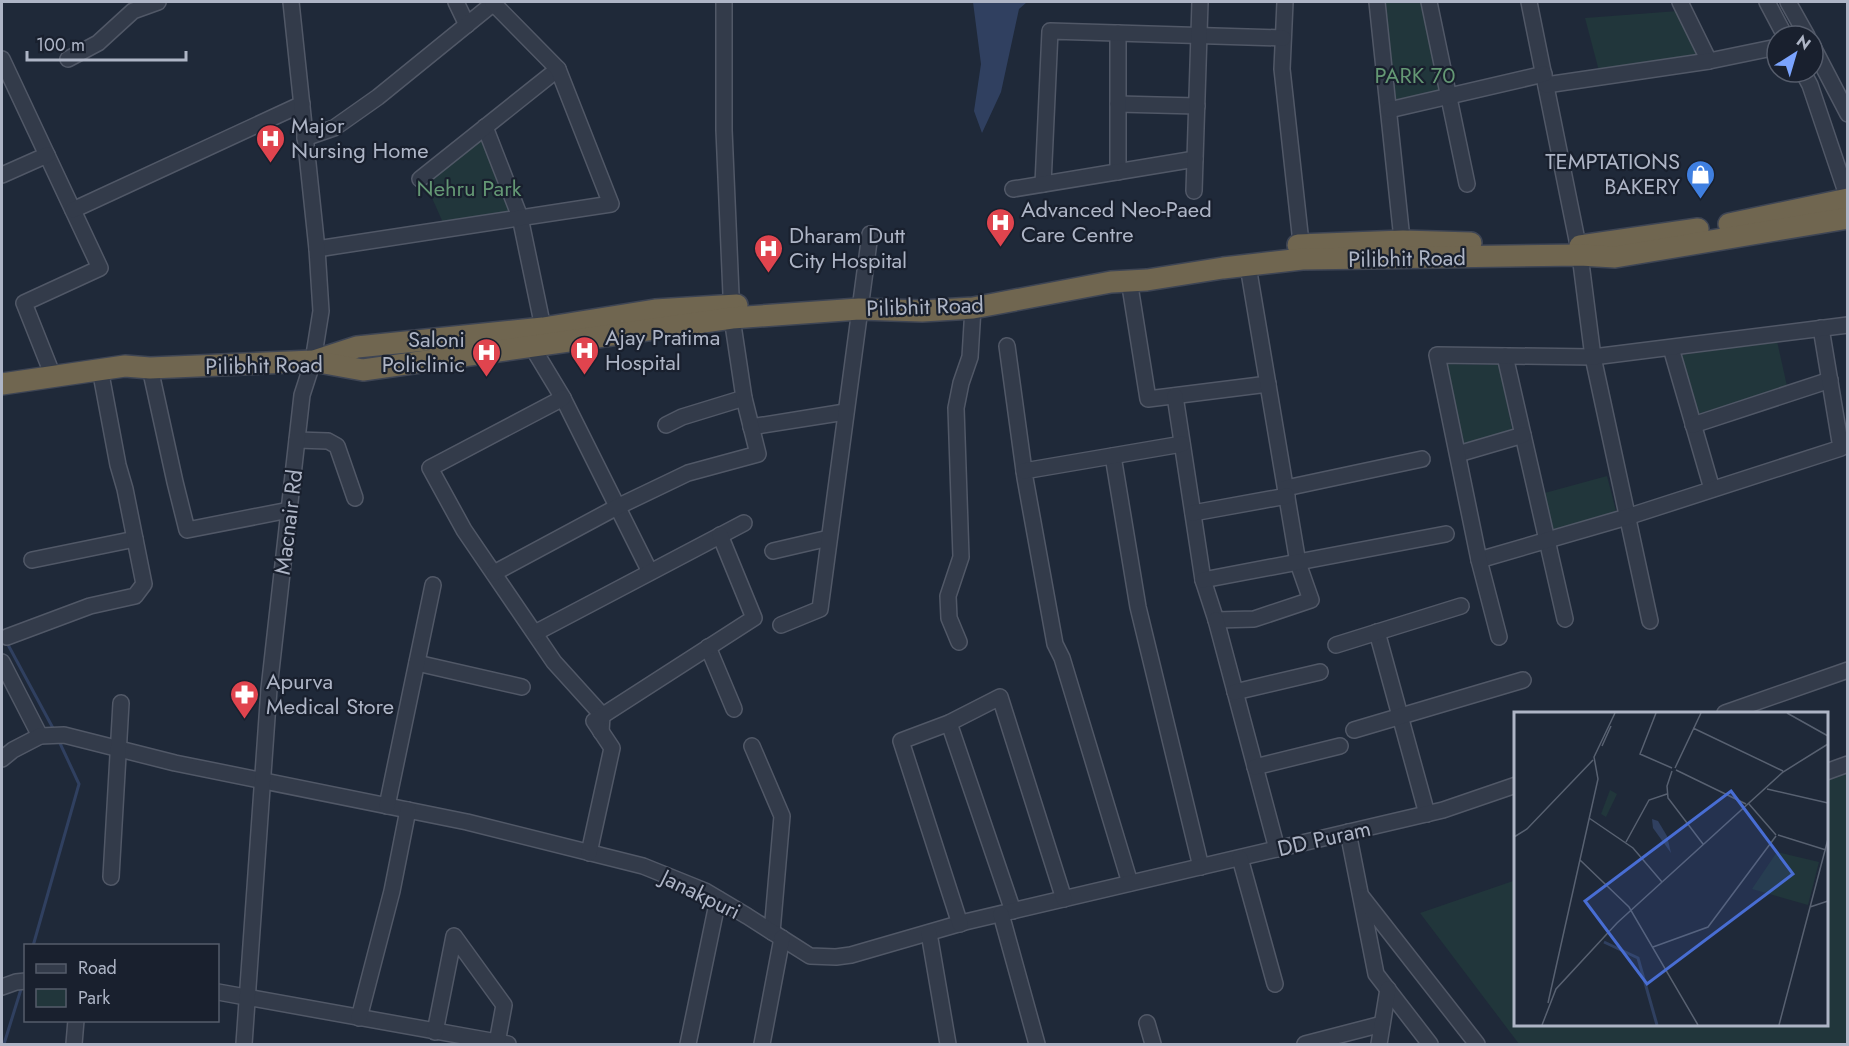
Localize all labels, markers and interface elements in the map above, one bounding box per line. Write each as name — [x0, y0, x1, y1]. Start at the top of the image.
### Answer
scale bar — [27, 24, 186, 62]
north arrow — [1765, 24, 1825, 84]
text: N — [1792, 29, 1816, 55]
text: 100 m — [36, 32, 85, 58]
park label: PARK 70 — [1374, 59, 1456, 91]
place label: Major Nursing Home — [291, 109, 429, 166]
hospital icon: Major Nursing Home — [254, 122, 286, 164]
place label: TEMPTATIONS BAKERY — [1545, 145, 1681, 202]
shop icon: TEMPTATIONS BAKERY — [1685, 158, 1717, 200]
park label: Nehru Park — [417, 172, 522, 204]
place label: Advanced Neo-Paed Care Centre — [1021, 193, 1212, 250]
hospital icon: Advanced Neo-Paed Care Centre — [984, 206, 1016, 248]
place label: Dharam Dutt City Hospital — [789, 219, 907, 276]
hospital icon: Dharam Dutt City Hospital — [752, 232, 784, 274]
street label: Pilibhit Road — [1348, 241, 1466, 275]
street label: Pilibhit Road — [866, 288, 984, 324]
place label: Ajay Pratima Hospital — [605, 321, 720, 378]
place label: Saloni Policlinic — [382, 323, 465, 380]
hospital icon: Ajay Pratima Hospital — [568, 334, 600, 376]
hospital icon: Saloni Policlinic — [470, 336, 502, 378]
street label: Pilibhit Road — [205, 348, 323, 382]
street label: Macnair Rd — [266, 468, 310, 576]
place label: Apurva Medical Store — [266, 665, 394, 722]
pharmacy icon: Apurva Medical Store — [229, 678, 261, 720]
inset map — [1514, 712, 1828, 1025]
street label: DD Puram — [1274, 812, 1374, 864]
street label: Janakpuri — [653, 860, 746, 927]
legend — [24, 944, 219, 1022]
text: Road — [78, 955, 117, 981]
text: Park — [78, 985, 110, 1011]

